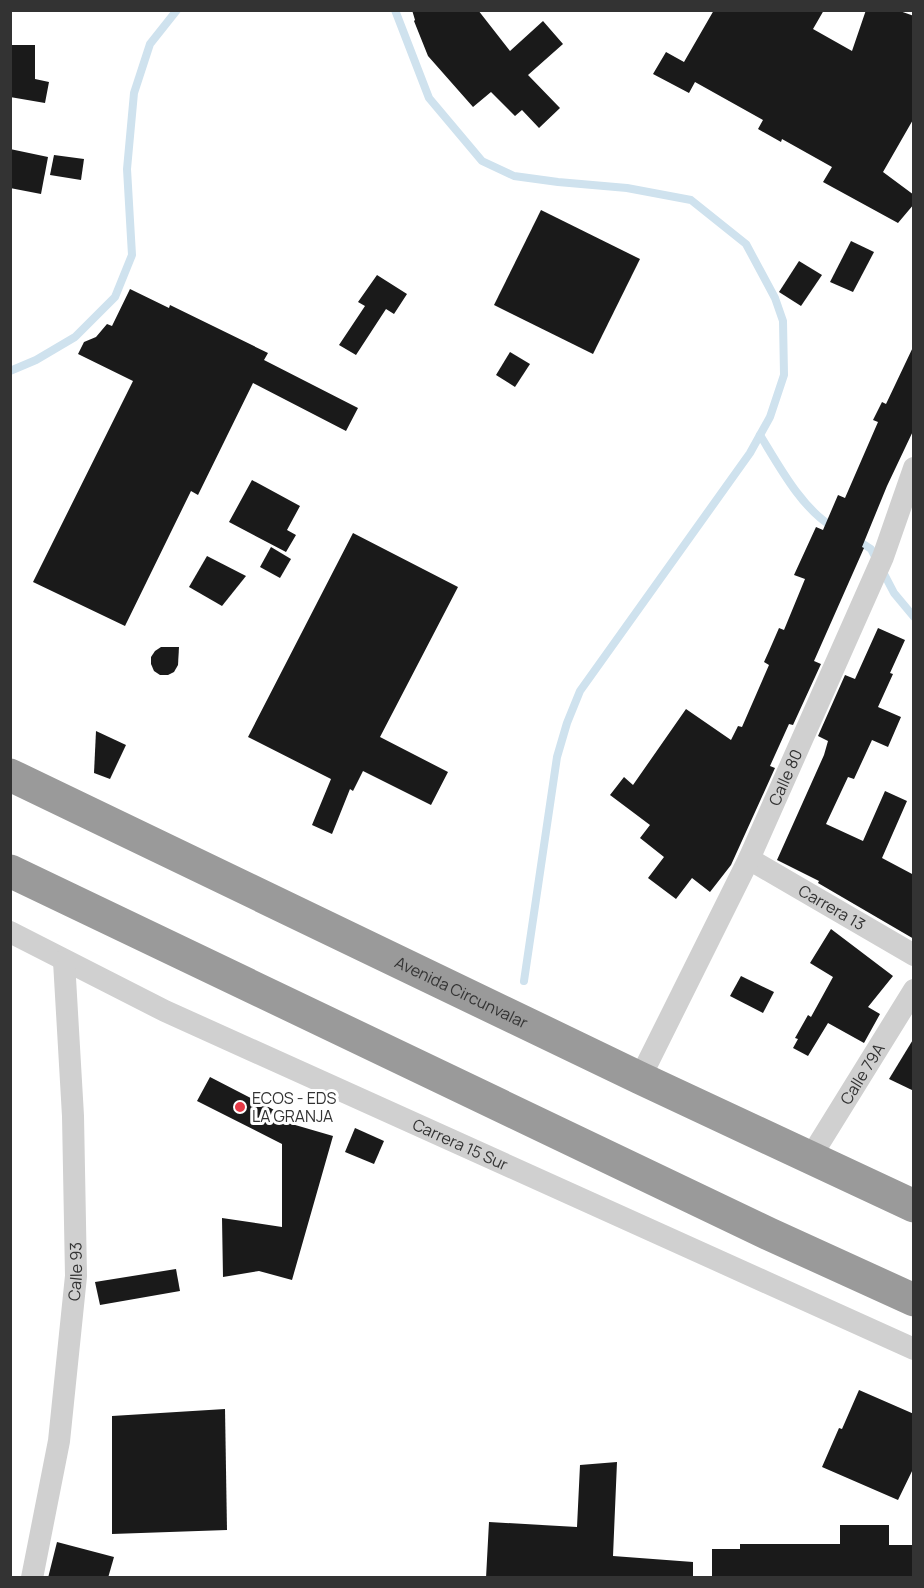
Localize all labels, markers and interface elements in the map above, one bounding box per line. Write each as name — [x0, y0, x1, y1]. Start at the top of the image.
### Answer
street label: Calle 80 — [763, 746, 807, 809]
street label: Carrera 13 — [795, 879, 869, 935]
street label: Avenida Circunvalar — [391, 951, 532, 1034]
street label: Calle 79A — [835, 1039, 889, 1109]
place label: ECOS - EDS LA GRANJA — [252, 1087, 337, 1127]
marker: ECOS - EDS LA GRANJA — [233, 1100, 247, 1114]
street label: Carrera 15 Sur — [409, 1113, 512, 1175]
street label: Calle 93 — [62, 1242, 87, 1302]

